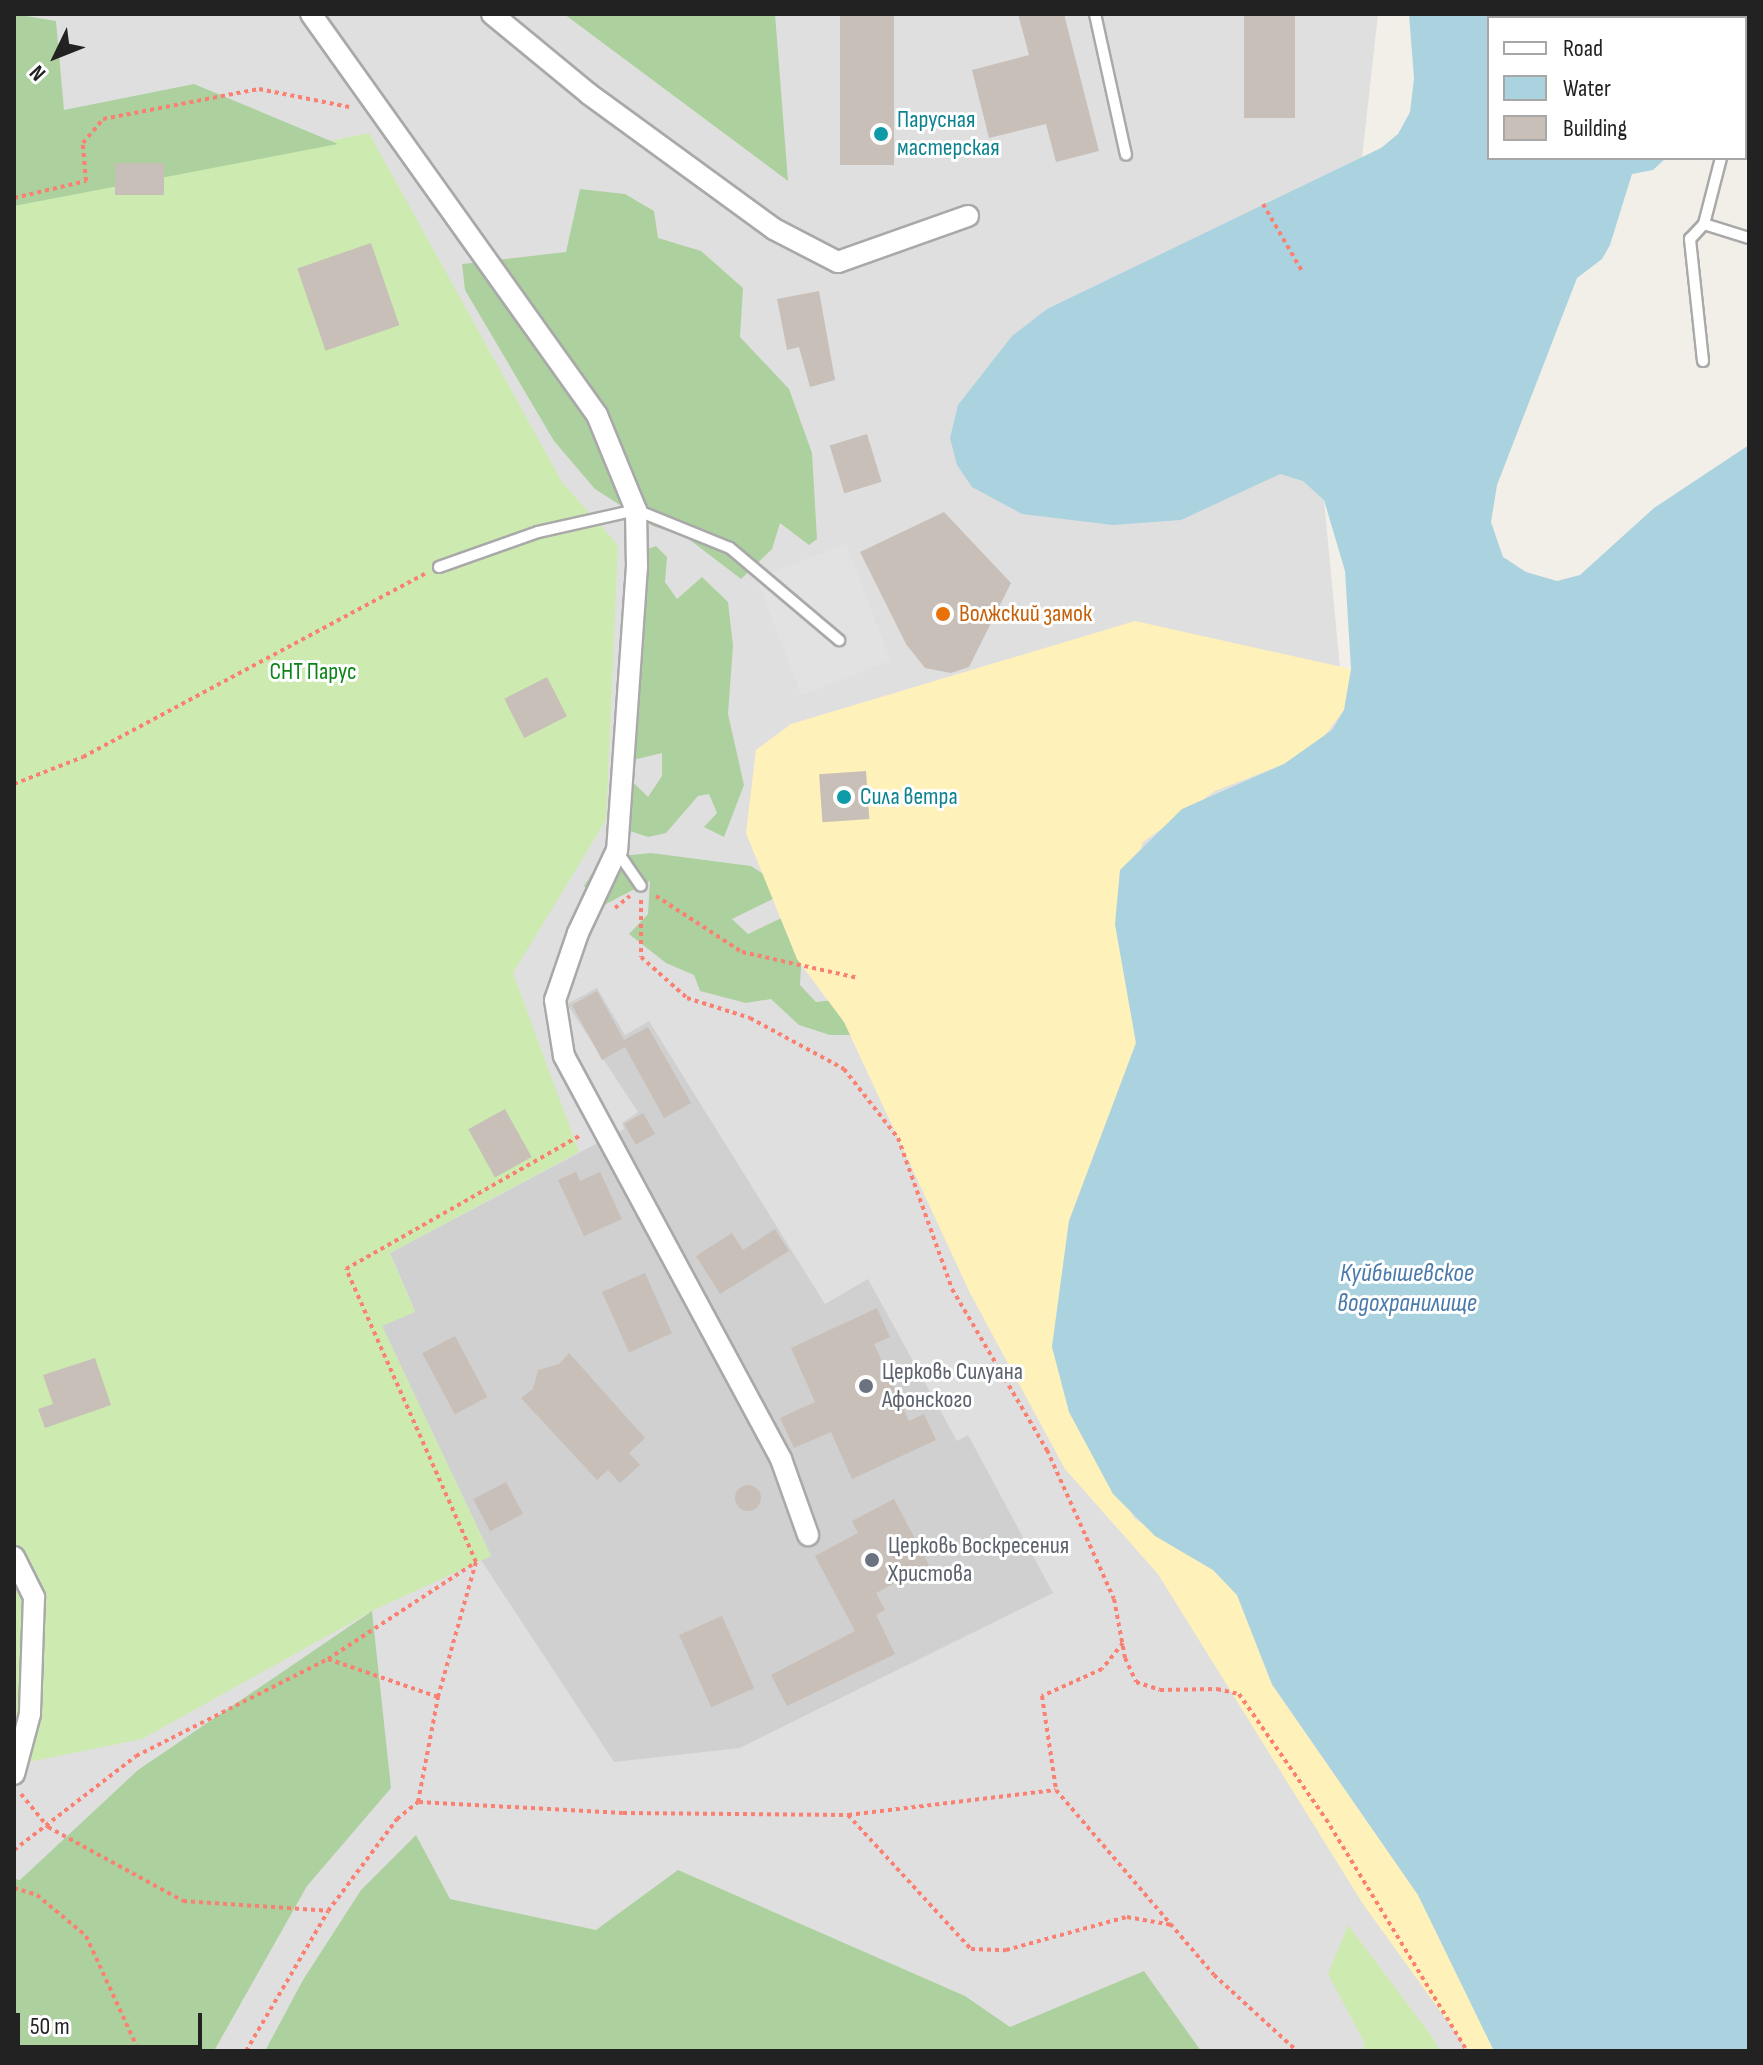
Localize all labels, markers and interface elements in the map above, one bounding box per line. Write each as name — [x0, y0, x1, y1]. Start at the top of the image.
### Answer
north arrow — [16, 16, 96, 96]
legend — [1487, 16, 1747, 160]
text: Road — [1563, 34, 1603, 63]
text: N — [24, 59, 52, 86]
text: Water — [1563, 74, 1611, 103]
place label: Парусная мастерская — [897, 106, 1000, 162]
text: Building — [1563, 114, 1627, 143]
marker: Парусная мастерская — [872, 125, 890, 143]
place label: Волжский замок — [959, 600, 1092, 628]
marker: Волжский замок — [934, 605, 952, 623]
park label: СНТ Парус — [269, 658, 357, 686]
place label: Сила ветра — [860, 783, 958, 811]
marker: Сила ветра — [835, 788, 853, 806]
water label: Куйбышевское водохранилище — [1337, 1258, 1477, 1320]
place label: Церковь Силуана Афонского — [882, 1358, 1023, 1414]
marker: Церковь Силуана Афонского — [857, 1377, 875, 1395]
place label: Церковь Воскресения Христова — [888, 1532, 1069, 1588]
marker: Церковь Воскресения Христова — [863, 1551, 881, 1569]
scale bar — [20, 1997, 206, 2047]
text: 50 m — [30, 2012, 70, 2041]

